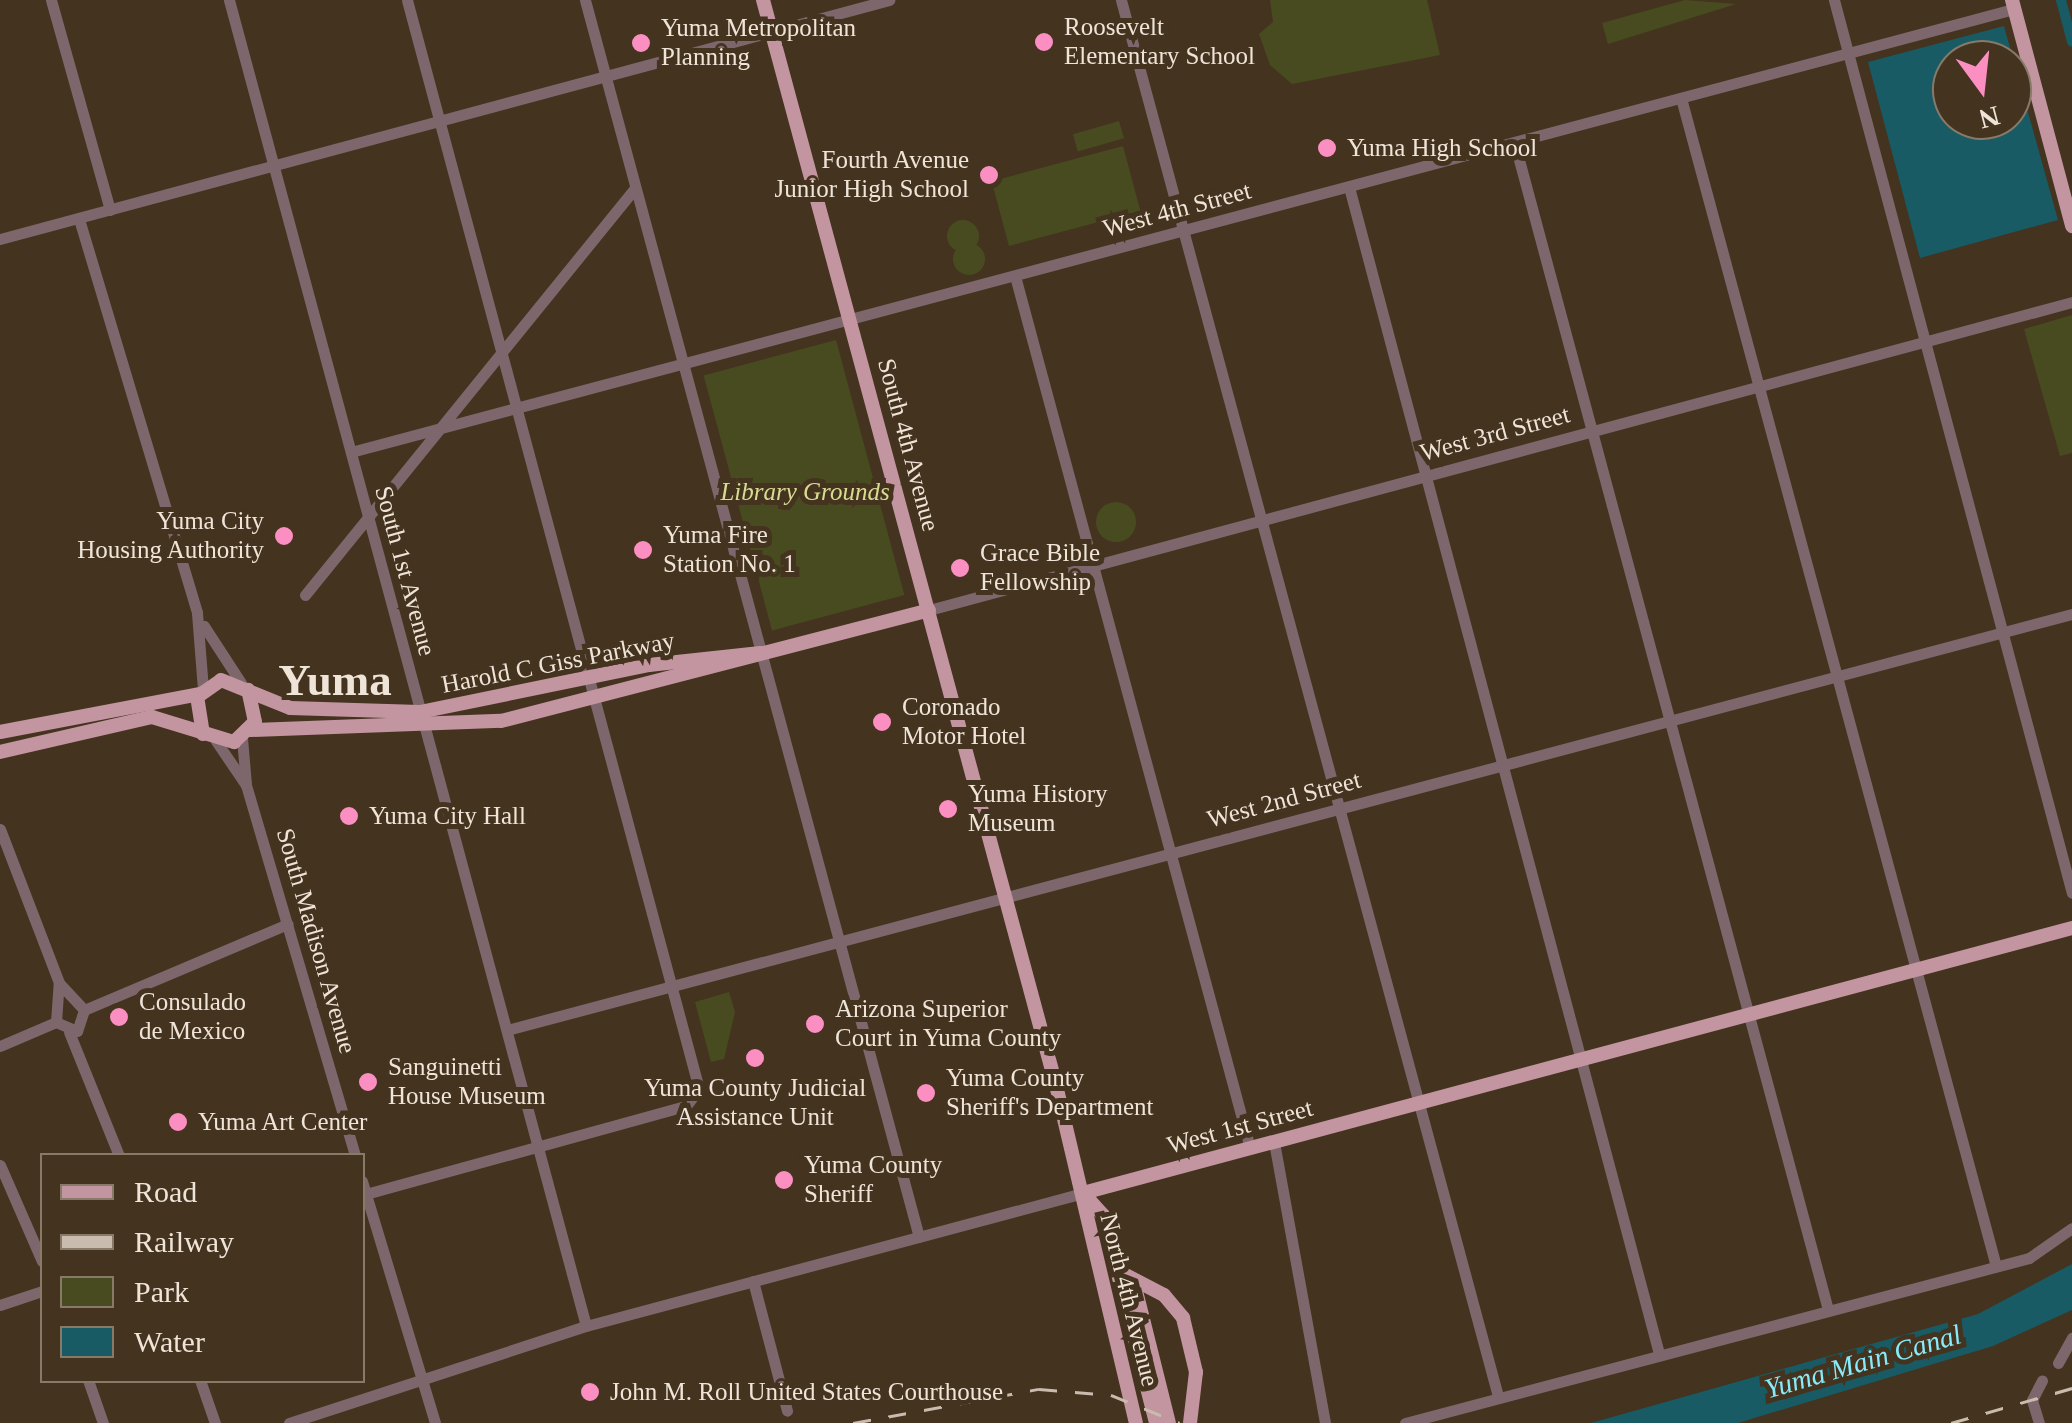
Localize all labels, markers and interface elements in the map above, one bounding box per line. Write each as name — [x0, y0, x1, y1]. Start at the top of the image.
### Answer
place label: Roosevelt Elementary School — [1064, 13, 1255, 72]
place label: Yuma Metropolitan Planning — [661, 14, 856, 73]
marker: Roosevelt Elementary School — [1033, 31, 1055, 53]
marker: Yuma Metropolitan Planning — [630, 32, 652, 54]
north arrow — [1932, 40, 2032, 140]
text: N — [1976, 100, 2003, 135]
place label: Yuma High School — [1347, 133, 1537, 163]
marker: Yuma High School — [1316, 137, 1338, 159]
place label: Fourth Avenue Junior High School — [775, 146, 969, 205]
marker: Fourth Avenue Junior High School — [978, 164, 1000, 186]
street label: West 4th Street — [1100, 176, 1254, 244]
street label: South 4th Avenue — [870, 355, 946, 535]
street label: West 3rd Street — [1417, 400, 1573, 468]
park label: Library Grounds — [720, 477, 890, 507]
street label: South 1st Avenue — [368, 482, 442, 660]
place label: Yuma City Housing Authority — [76, 507, 264, 566]
place label: Yuma Fire Station No. 1 — [663, 521, 796, 580]
marker: Yuma City Housing Authority — [273, 525, 295, 547]
marker: Yuma Fire Station No. 1 — [632, 539, 654, 561]
place label: Grace Bible Fellowship — [980, 539, 1100, 598]
marker: Grace Bible Fellowship — [949, 557, 971, 579]
street label: Harold C Giss Parkway — [439, 626, 677, 700]
district label: Yuma — [278, 654, 392, 708]
place label: Coronado Motor Hotel — [902, 693, 1026, 752]
marker: Coronado Motor Hotel — [871, 711, 893, 733]
street label: West 2nd Street — [1204, 765, 1364, 835]
place label: Yuma History Museum — [968, 780, 1108, 839]
marker: Yuma History Museum — [937, 798, 959, 820]
place label: Yuma City Hall — [369, 801, 526, 831]
marker: Yuma City Hall — [338, 805, 360, 827]
street label: South Madison Avenue — [269, 824, 363, 1058]
place label: Consulado de Mexico — [139, 988, 246, 1047]
place label: Arizona Superior Court in Yuma County — [835, 995, 1062, 1054]
marker: Consulado de Mexico — [108, 1006, 130, 1028]
marker: Arizona Superior Court in Yuma County — [804, 1013, 826, 1035]
marker: Yuma County Judicial Assistance Unit — [744, 1047, 766, 1069]
place label: Sanguinetti House Museum — [388, 1053, 546, 1112]
place label: Yuma County Sheriff's Department — [946, 1064, 1153, 1123]
marker: Sanguinetti House Museum — [357, 1071, 379, 1093]
place label: Yuma County Judicial Assistance Unit — [644, 1074, 866, 1133]
marker: Yuma County Sheriff's Department — [915, 1082, 937, 1104]
street label: West 1st Street — [1164, 1093, 1316, 1161]
place label: Yuma Art Center — [198, 1107, 369, 1137]
marker: Yuma Art Center — [167, 1111, 189, 1133]
place label: Yuma County Sheriff — [804, 1151, 942, 1210]
legend — [40, 1153, 365, 1383]
marker: Yuma County Sheriff — [773, 1169, 795, 1191]
text: Road — [134, 1175, 197, 1208]
street label: North 4th Avenue — [1093, 1210, 1165, 1390]
text: Railway — [134, 1225, 234, 1258]
text: Park — [134, 1275, 189, 1308]
water label: Yuma Main Canal — [1761, 1318, 1965, 1406]
text: Water — [134, 1325, 205, 1358]
place label: John M. Roll United States Courthouse — [610, 1377, 1003, 1407]
marker: John M. Roll United States Courthouse — [579, 1381, 601, 1403]

